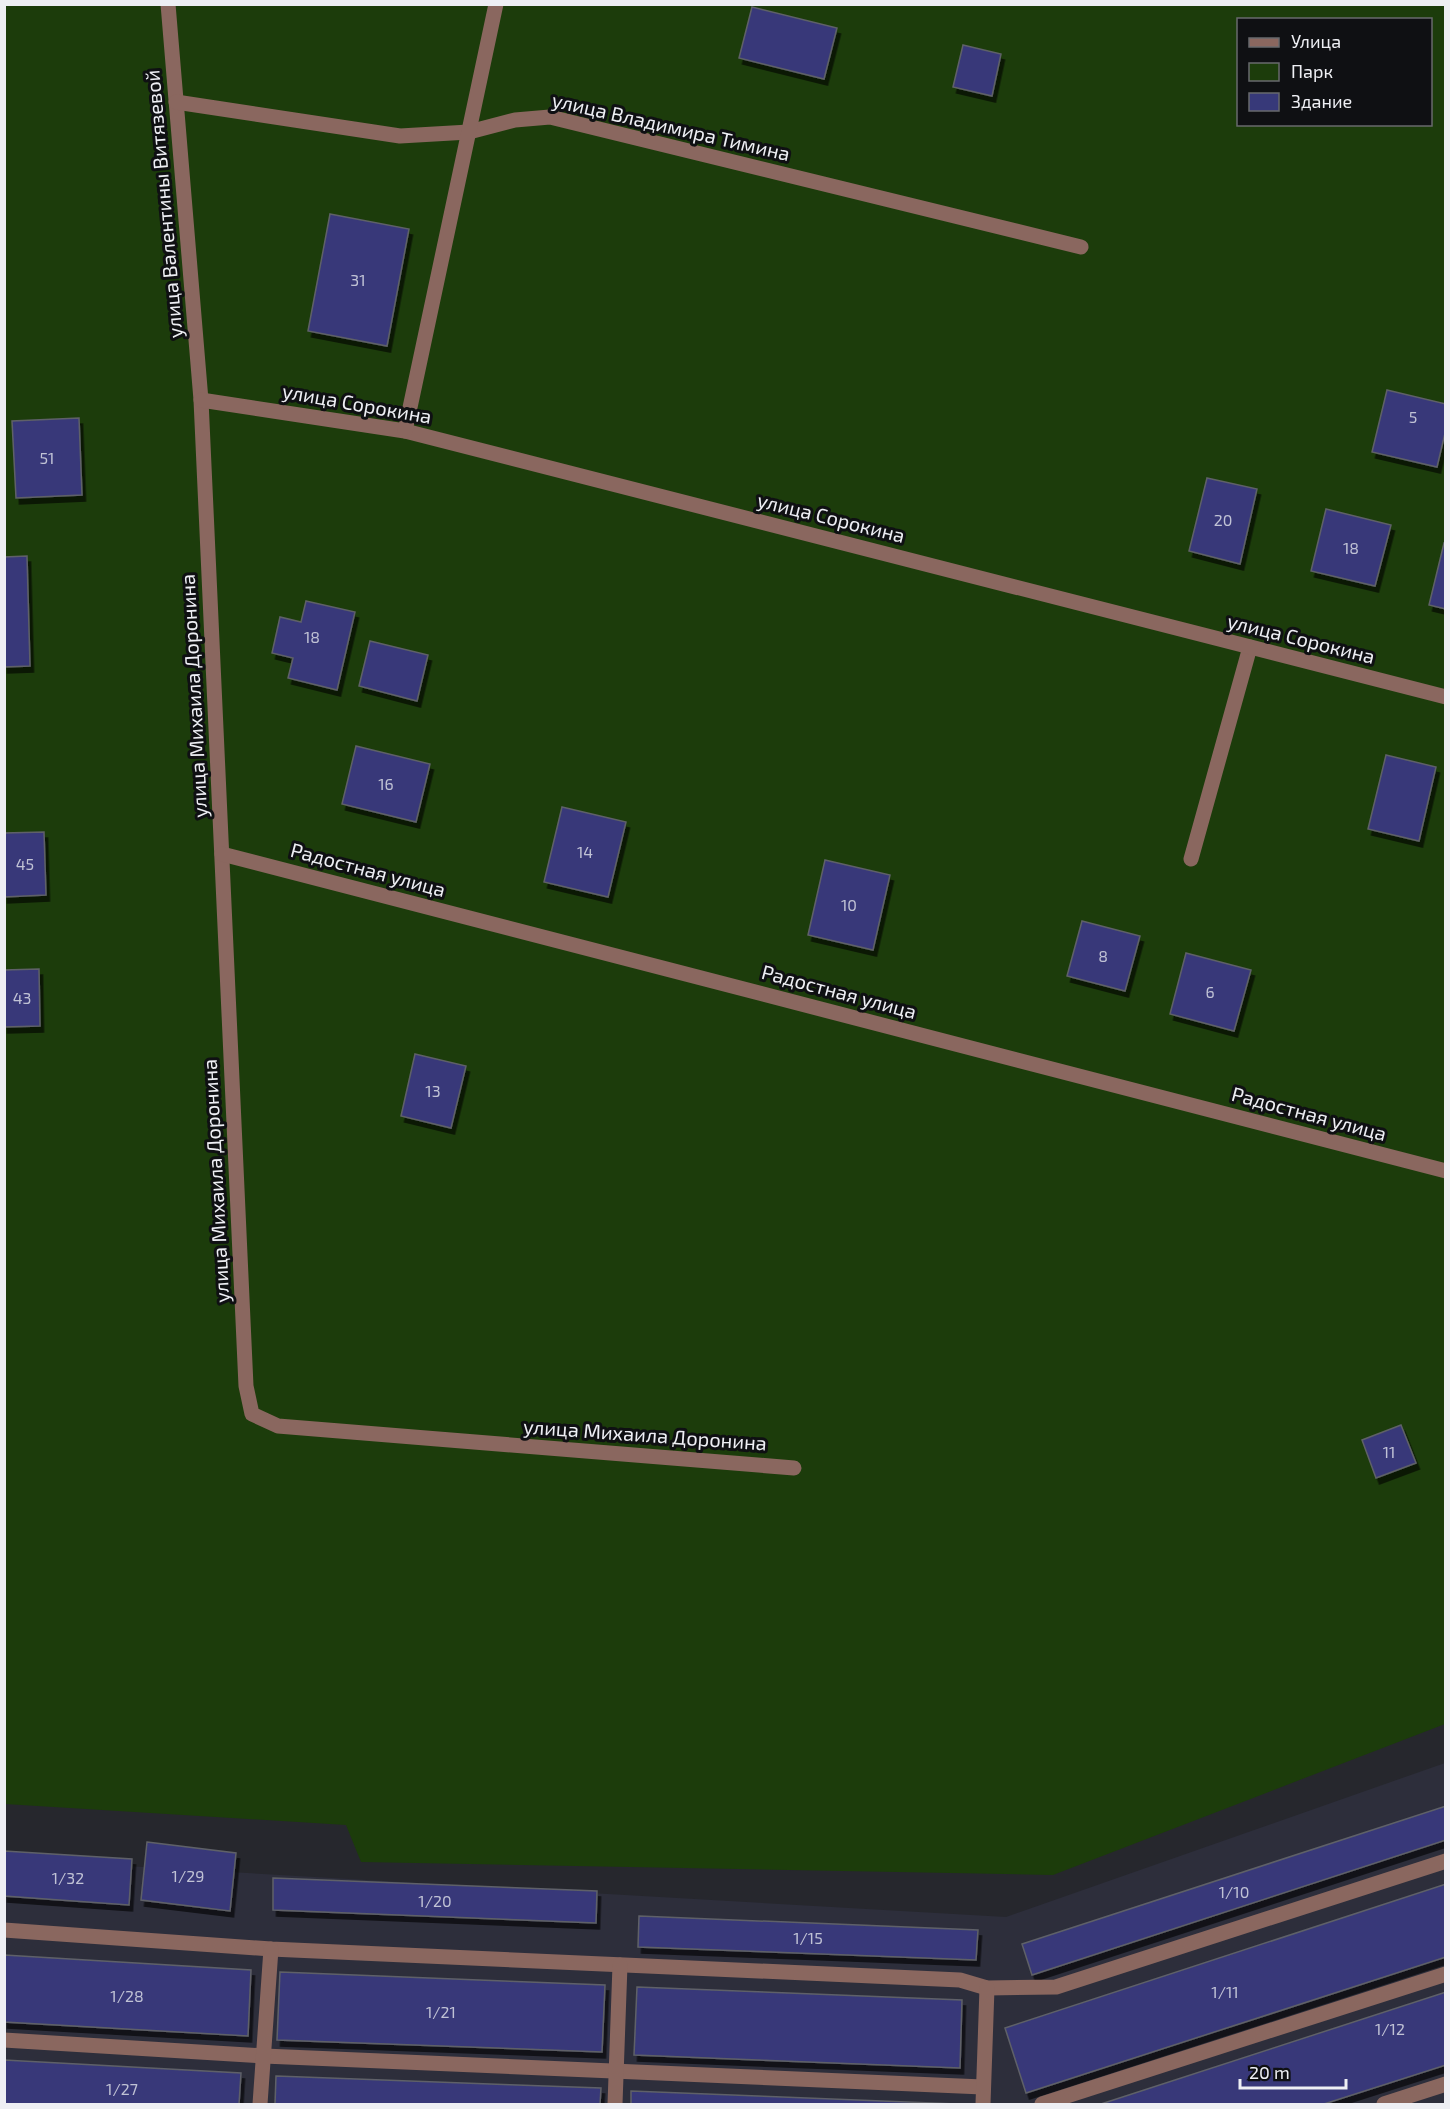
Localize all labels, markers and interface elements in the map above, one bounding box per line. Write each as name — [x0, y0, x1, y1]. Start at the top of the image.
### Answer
legend — [1237, 18, 1432, 126]
text: Улица — [1291, 30, 1341, 52]
text: Парк — [1291, 60, 1333, 82]
street label: улица Валентины Витязевой — [139, 69, 188, 339]
street label: улица Владимира Тимина — [550, 87, 792, 166]
text: Здание — [1291, 90, 1352, 112]
house number: 31 — [350, 270, 366, 289]
street label: улица Сорокина — [280, 378, 434, 429]
house number: 5 — [1409, 407, 1417, 426]
house number: 51 — [40, 448, 54, 467]
street label: улица Сорокина — [755, 487, 908, 548]
house number: 20 — [1214, 510, 1232, 529]
house number: 18 — [1343, 538, 1359, 557]
street label: улица Михаила Доронина — [175, 573, 212, 819]
street label: улица Сорокина — [1225, 608, 1378, 669]
house number: 18 — [304, 627, 320, 646]
house number: 16 — [378, 774, 394, 793]
street label: Радостная улица — [288, 837, 448, 902]
house number: 14 — [577, 842, 593, 861]
house number: 45 — [16, 854, 34, 873]
house number: 10 — [841, 895, 857, 914]
house number: 8 — [1098, 946, 1108, 965]
street label: Радостная улица — [759, 959, 919, 1024]
house number: 6 — [1205, 982, 1215, 1001]
house number: 43 — [13, 988, 31, 1007]
street label: улица Михаила Доронина — [197, 1058, 234, 1304]
house number: 13 — [425, 1081, 441, 1100]
street label: Радостная улица — [1229, 1081, 1389, 1146]
street label: улица Михаила Доронина — [522, 1414, 768, 1455]
house number: 11 — [1383, 1442, 1395, 1461]
house number: 1/29 — [172, 1866, 204, 1885]
house number: 1/32 — [52, 1868, 84, 1887]
house number: 1/10 — [1219, 1882, 1249, 1901]
house number: 1/20 — [418, 1891, 452, 1910]
house number: 1/15 — [793, 1928, 823, 1947]
house number: 1/11 — [1211, 1982, 1239, 2001]
house number: 1/28 — [110, 1986, 144, 2005]
house number: 1/21 — [426, 2002, 456, 2021]
house number: 1/12 — [1375, 2019, 1405, 2038]
scale bar — [1240, 2052, 1346, 2090]
text: 20 m — [1249, 2061, 1290, 2083]
house number: 1/27 — [106, 2079, 138, 2098]

